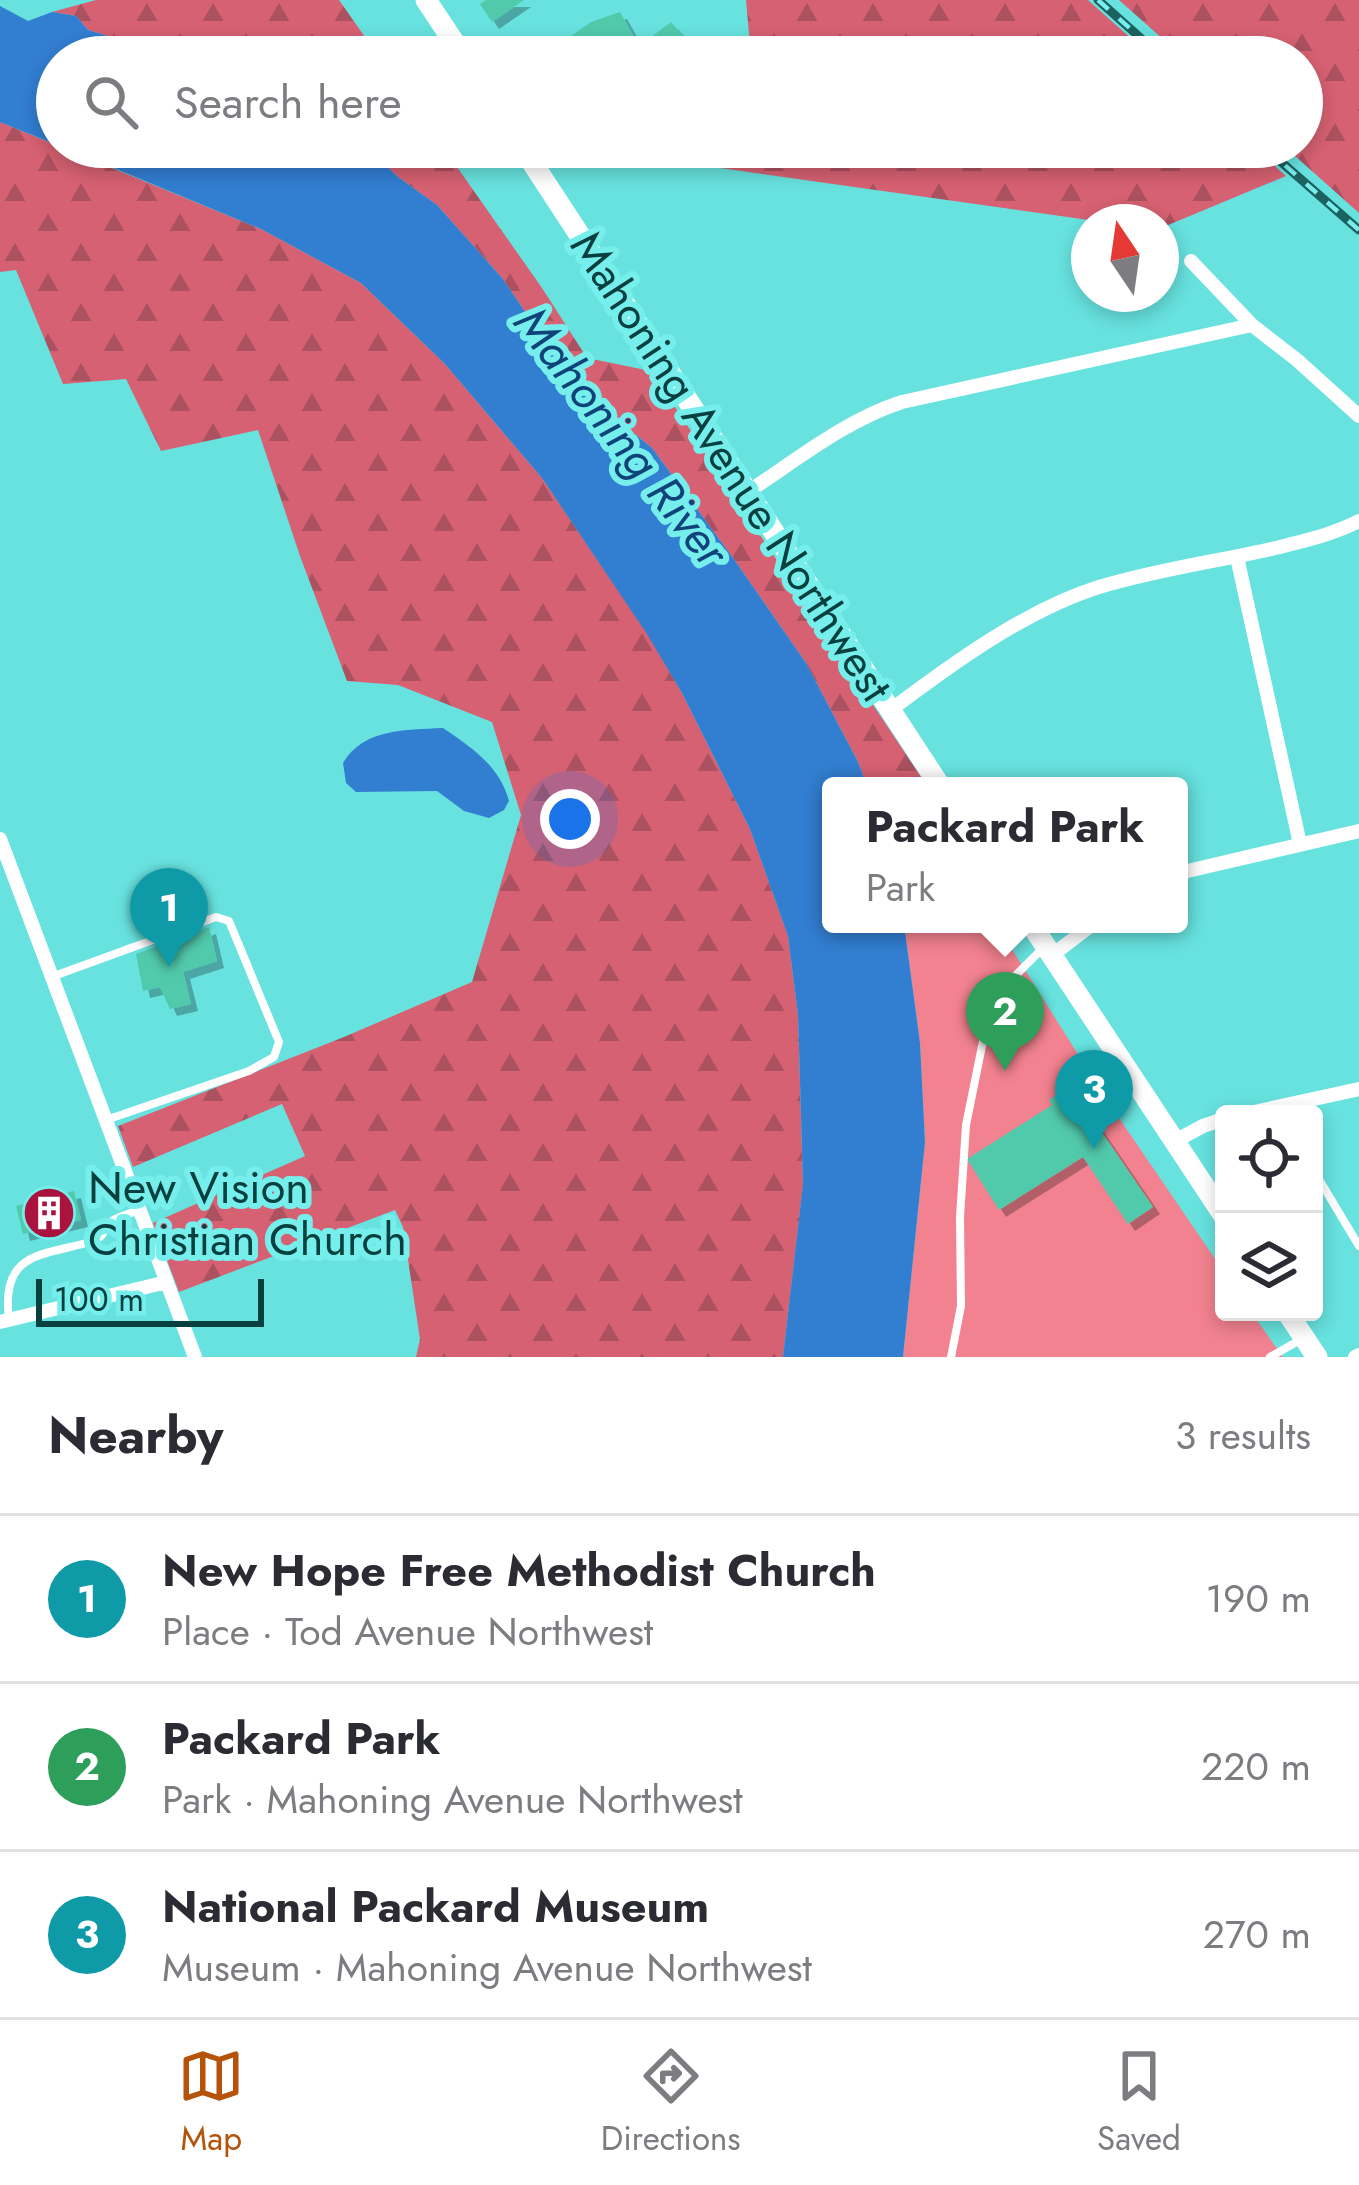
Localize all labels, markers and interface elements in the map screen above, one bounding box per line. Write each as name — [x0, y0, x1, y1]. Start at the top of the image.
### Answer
search box — [36, 36, 1323, 168]
icon: search — [78, 69, 144, 135]
text: Search here — [174, 70, 402, 135]
north arrow — [1071, 204, 1179, 312]
street label: Mahoning Avenue Northwest — [555, 218, 908, 714]
water label: Mahoning River — [498, 291, 747, 584]
popup — [822, 777, 1188, 933]
your location — [540, 789, 600, 849]
text: Packard Park — [866, 794, 1144, 859]
text: Park — [866, 859, 935, 916]
pin: 1 — [130, 868, 208, 967]
pin: 2 — [966, 972, 1044, 1071]
pin: 3 — [1055, 1050, 1133, 1149]
map controls — [1215, 1105, 1323, 1321]
button: locate — [1215, 1105, 1323, 1213]
place label: New Vision Christian Church — [88, 1155, 407, 1272]
building icon: New Vision Christian Church — [21, 1185, 77, 1241]
button: layers — [1215, 1213, 1323, 1321]
scale bar — [36, 1273, 264, 1326]
text: 100 m — [54, 1276, 144, 1323]
text: Nearby — [48, 1398, 223, 1472]
text: 3 results — [1175, 1407, 1311, 1464]
text: New Hope Free Methodist Church — [162, 1538, 876, 1603]
text: 1 — [77, 1570, 97, 1627]
text: 190 m — [1205, 1570, 1311, 1627]
text: Place · Tod Avenue Northwest — [162, 1603, 653, 1660]
text: Packard Park — [162, 1706, 441, 1771]
text: 2 — [74, 1738, 100, 1795]
text: 220 m — [1201, 1738, 1311, 1795]
text: Park · Mahoning Avenue Northwest — [162, 1771, 743, 1828]
text: National Packard Museum — [162, 1874, 709, 1939]
text: 3 — [75, 1906, 99, 1963]
text: 270 m — [1203, 1906, 1311, 1963]
text: Museum · Mahoning Avenue Northwest — [162, 1939, 812, 1996]
tab: Map — [178, 2043, 244, 2162]
tab: Directions — [601, 2043, 741, 2162]
tab: Saved — [1097, 2043, 1181, 2162]

